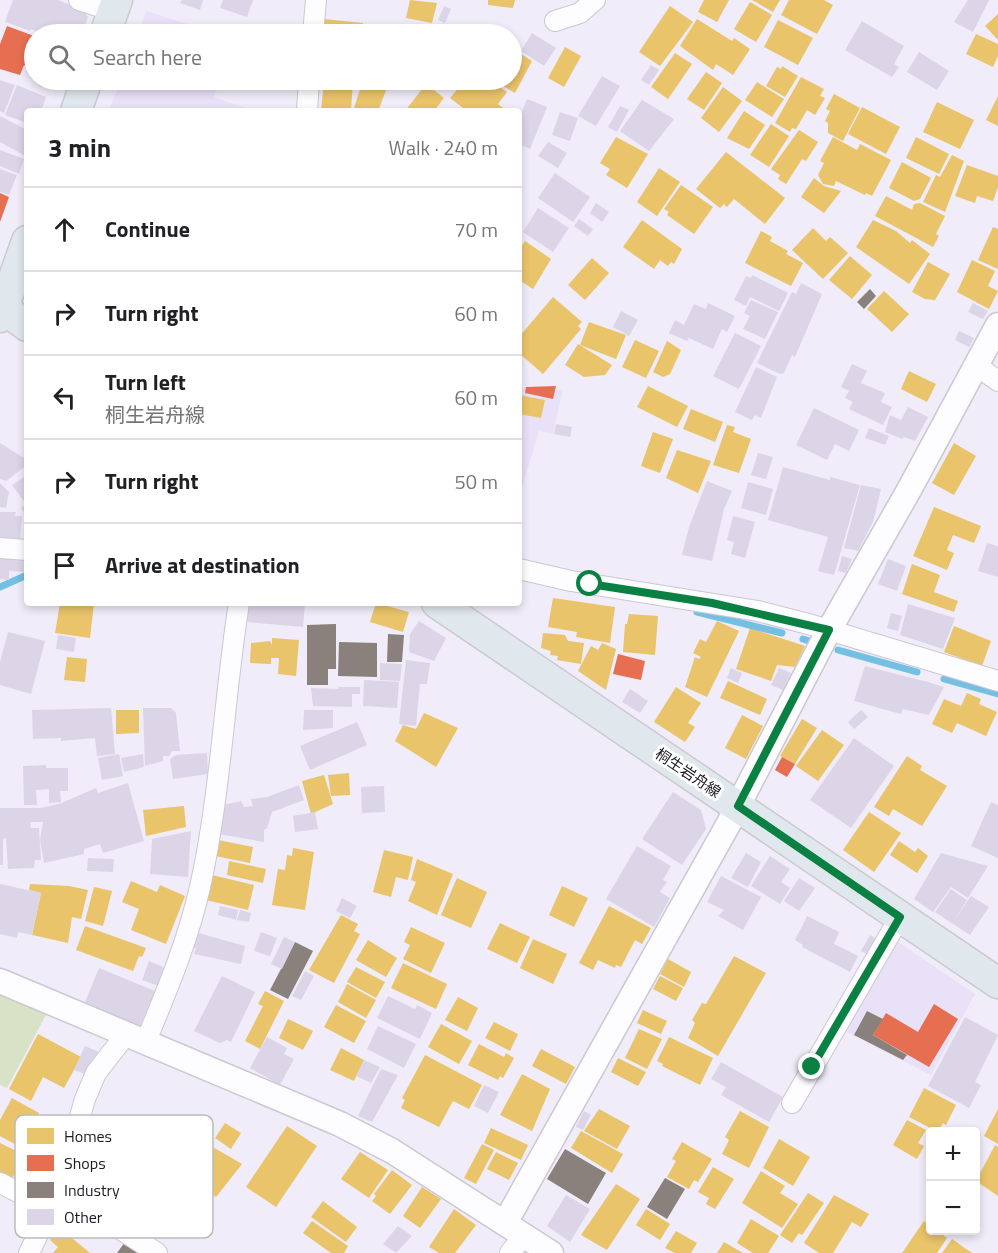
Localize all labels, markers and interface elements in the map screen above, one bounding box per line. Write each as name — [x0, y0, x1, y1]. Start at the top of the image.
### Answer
search box — [24, 24, 522, 90]
text: Search here — [93, 40, 202, 74]
icon: search — [45, 41, 78, 74]
text: 3 min — [48, 128, 111, 167]
text: Walk · 240 m — [389, 132, 498, 163]
text: Continue — [105, 212, 190, 246]
icon: ahead — [48, 213, 81, 246]
text: 70 m — [454, 214, 498, 245]
text: Turn right — [105, 296, 199, 330]
icon: right — [48, 297, 81, 330]
text: 60 m — [454, 298, 498, 329]
text: Turn left — [105, 365, 186, 399]
icon: left — [48, 381, 81, 414]
text: 60 m — [454, 382, 498, 413]
text: 桐生岩舟線 — [105, 399, 205, 430]
text: Turn right — [105, 464, 199, 498]
icon: right — [48, 465, 81, 498]
text: 50 m — [454, 466, 498, 497]
text: Arrive at destination — [105, 548, 300, 582]
icon: arrive — [48, 549, 81, 582]
route start — [576, 570, 602, 596]
street label: 桐生岩舟線 — [651, 742, 726, 803]
route end — [798, 1053, 824, 1079]
legend — [15, 1115, 213, 1238]
text: Homes — [64, 1124, 112, 1148]
map controls — [926, 1127, 980, 1235]
button: + — [926, 1127, 980, 1181]
text: Shops — [64, 1151, 106, 1175]
text: Industry — [64, 1178, 120, 1202]
button: − — [926, 1181, 980, 1235]
text: Other — [64, 1205, 103, 1229]

